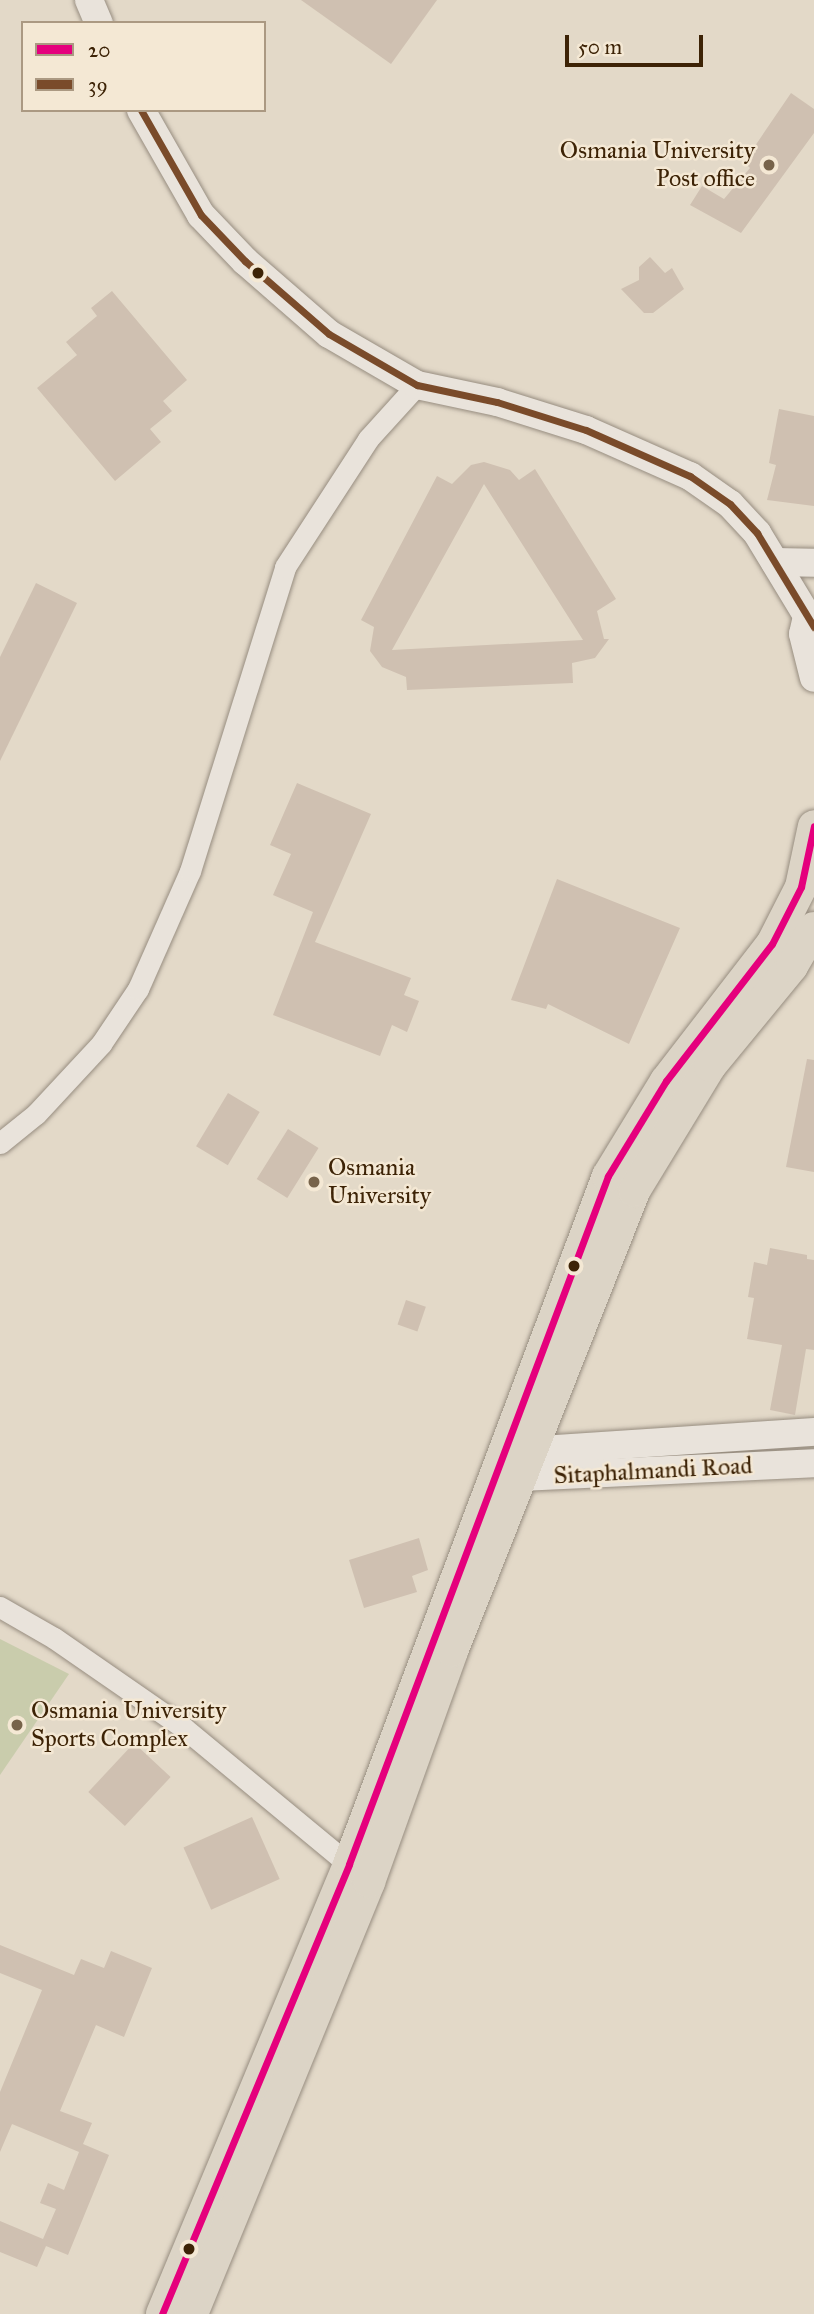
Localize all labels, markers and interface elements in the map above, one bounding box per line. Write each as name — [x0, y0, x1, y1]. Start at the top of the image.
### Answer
legend — [21, 21, 266, 112]
scale bar — [569, 21, 707, 65]
text: 50 m — [578, 34, 622, 60]
text: 20 — [88, 37, 111, 63]
text: 39 — [88, 72, 108, 98]
place label: Osmania University Post office — [560, 137, 755, 193]
marker: Osmania University Post office — [761, 157, 777, 173]
unlabelled marker — [251, 266, 265, 280]
place label: Osmania University — [328, 1154, 431, 1210]
marker: Osmania University — [306, 1174, 322, 1190]
unlabelled marker — [567, 1259, 581, 1273]
street label: Sitaphalmandi Road — [553, 1451, 753, 1491]
place label: Osmania University Sports Complex — [31, 1697, 226, 1753]
marker: Osmania University Sports Complex — [9, 1717, 25, 1733]
unlabelled marker — [182, 2242, 196, 2256]

